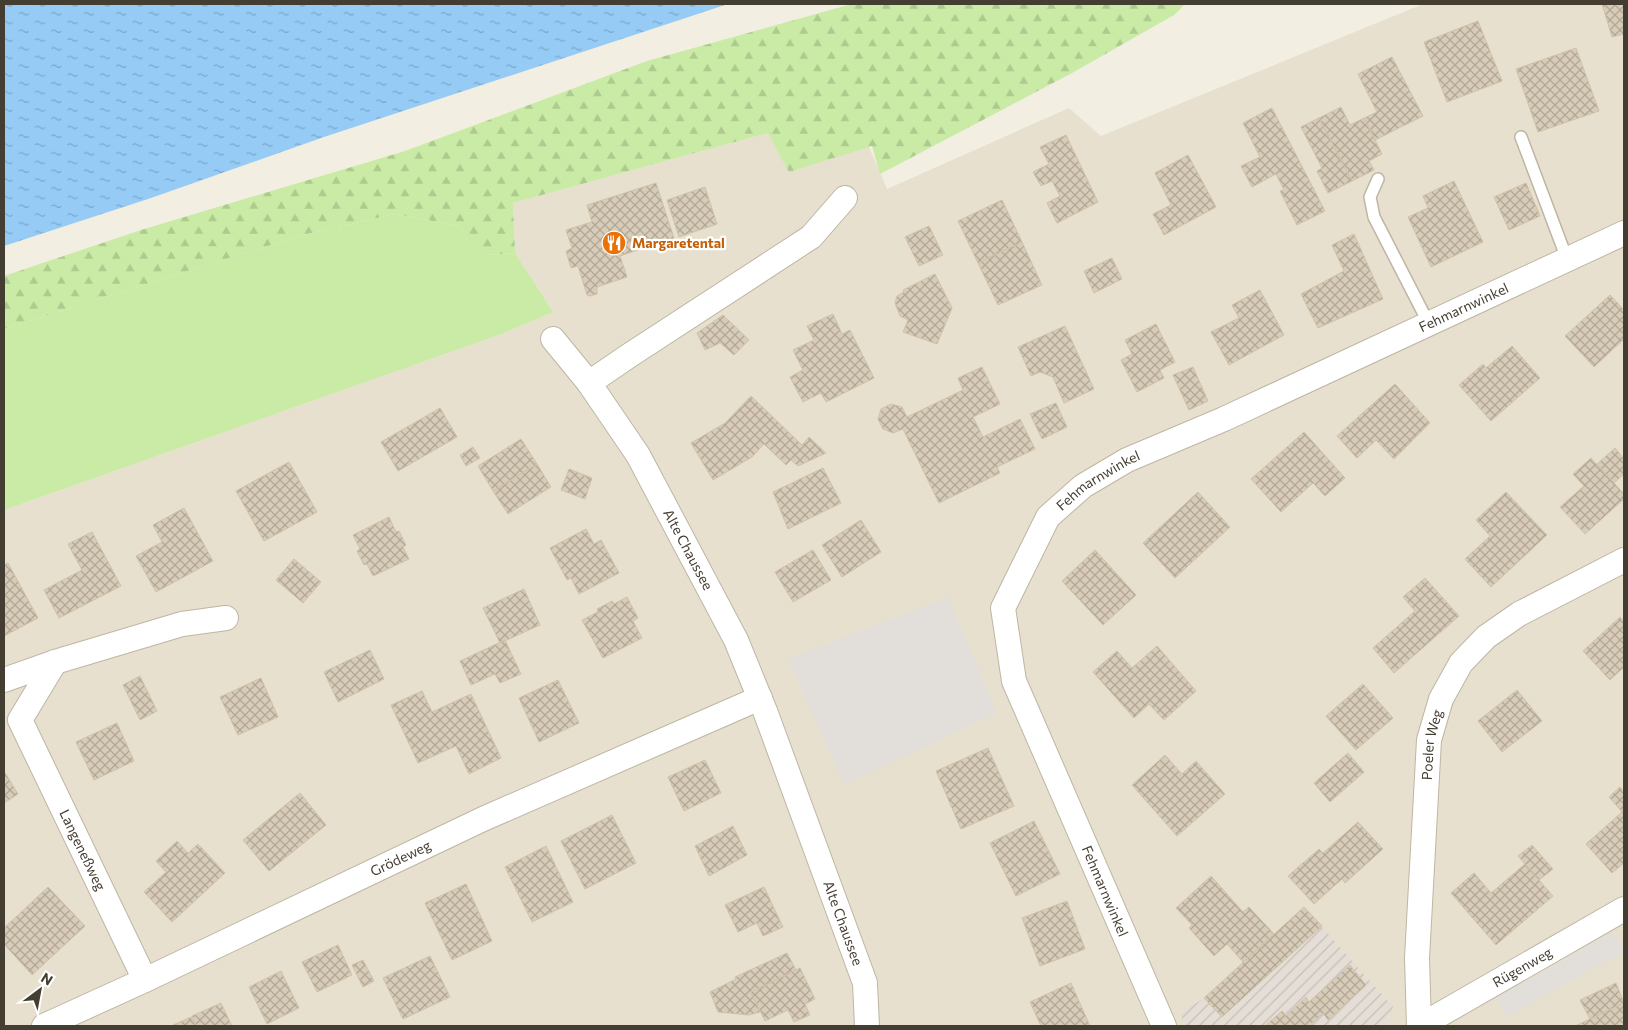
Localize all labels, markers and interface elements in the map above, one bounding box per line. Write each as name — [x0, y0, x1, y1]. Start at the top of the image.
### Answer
restaurant icon: Margaretental — [601, 230, 627, 256]
place label: Margaretental — [632, 234, 725, 251]
street label: Fehmarnwinkel — [1416, 279, 1511, 335]
street label: Fehmarnwinkel — [1052, 447, 1142, 514]
street label: Alte Chaussee — [660, 506, 717, 593]
street label: Poeler Weg — [1418, 707, 1446, 781]
street label: Langeneßweg — [56, 807, 110, 893]
street label: Grödeweg — [367, 836, 434, 880]
street label: Fehmarnwinkel — [1079, 843, 1132, 939]
street label: Alte Chaussee — [820, 878, 867, 968]
street label: Rügenweg — [1489, 943, 1555, 991]
north arrow — [15, 965, 65, 1015]
text: N — [38, 969, 56, 989]

